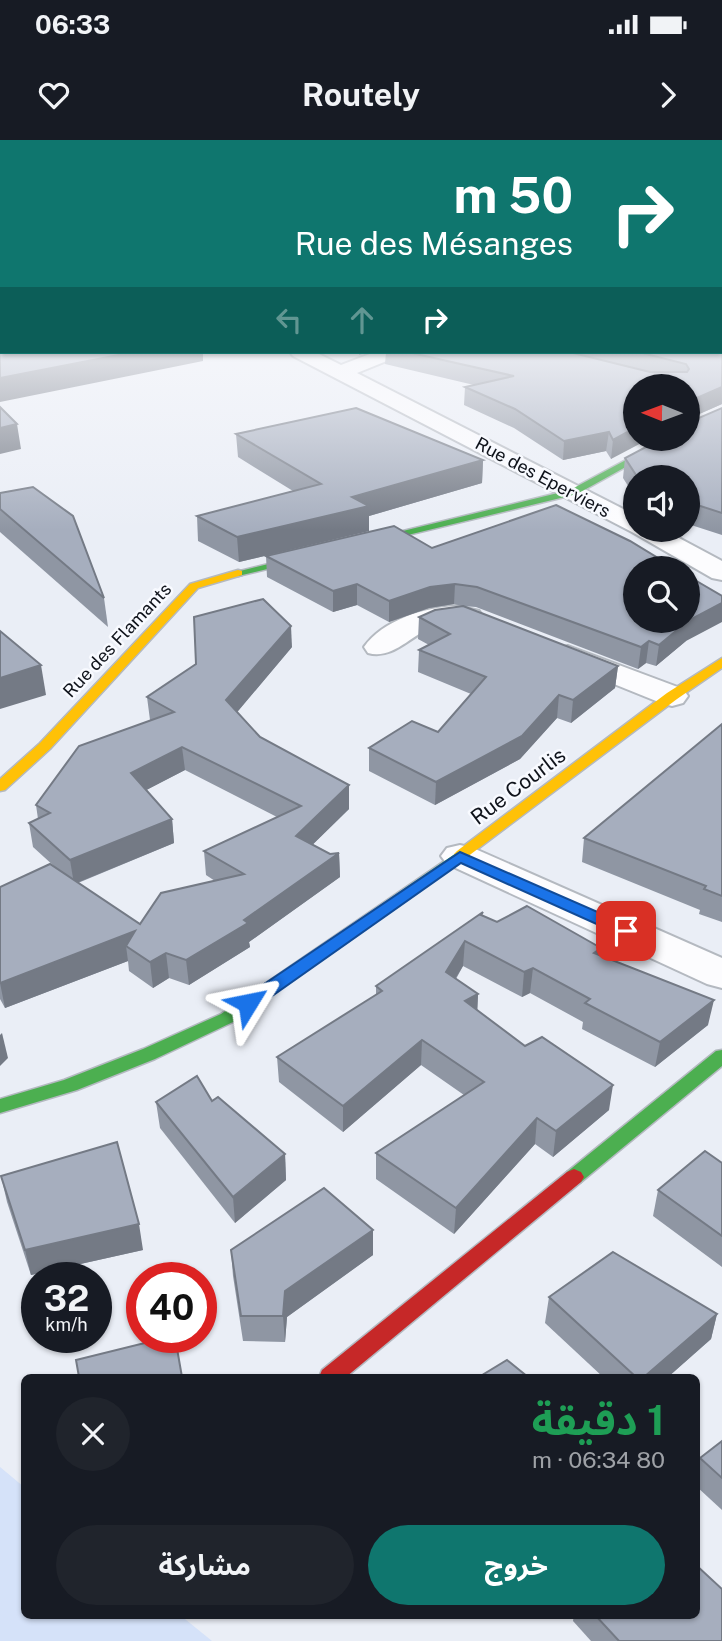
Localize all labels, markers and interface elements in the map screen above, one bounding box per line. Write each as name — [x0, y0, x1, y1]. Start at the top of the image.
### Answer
text: 06:33 — [35, 9, 110, 40]
icon: heart — [35, 76, 73, 114]
text: Routely — [302, 76, 420, 113]
icon: forward — [649, 76, 687, 114]
text: 50 m — [453, 166, 573, 224]
icon: right — [597, 168, 688, 259]
text: Rue des Mésanges — [295, 225, 573, 262]
icon: left — [270, 301, 308, 339]
icon: ahead — [343, 301, 381, 339]
icon: right — [416, 301, 454, 339]
north arrow — [623, 374, 700, 452]
map controls — [623, 374, 700, 633]
street label: Rue des Eperviers — [472, 433, 614, 521]
button: sound — [623, 465, 700, 542]
button: search — [623, 556, 700, 633]
street label: Rue des Flamants — [59, 579, 175, 701]
street label: Rue Courlis — [466, 742, 570, 830]
pin — [596, 901, 656, 961]
icon: arrive — [607, 912, 645, 950]
position arrow — [211, 966, 285, 1040]
speed limit sign: 40 — [126, 1262, 217, 1353]
text: 32 — [44, 1278, 89, 1319]
text: km/h — [45, 1314, 88, 1335]
text: 1 دقيقة — [532, 1395, 665, 1444]
button: close — [56, 1397, 130, 1471]
text: 80 m · 06:34 — [532, 1446, 665, 1473]
button: مشاركة — [56, 1525, 354, 1605]
button: خروج — [368, 1525, 665, 1605]

